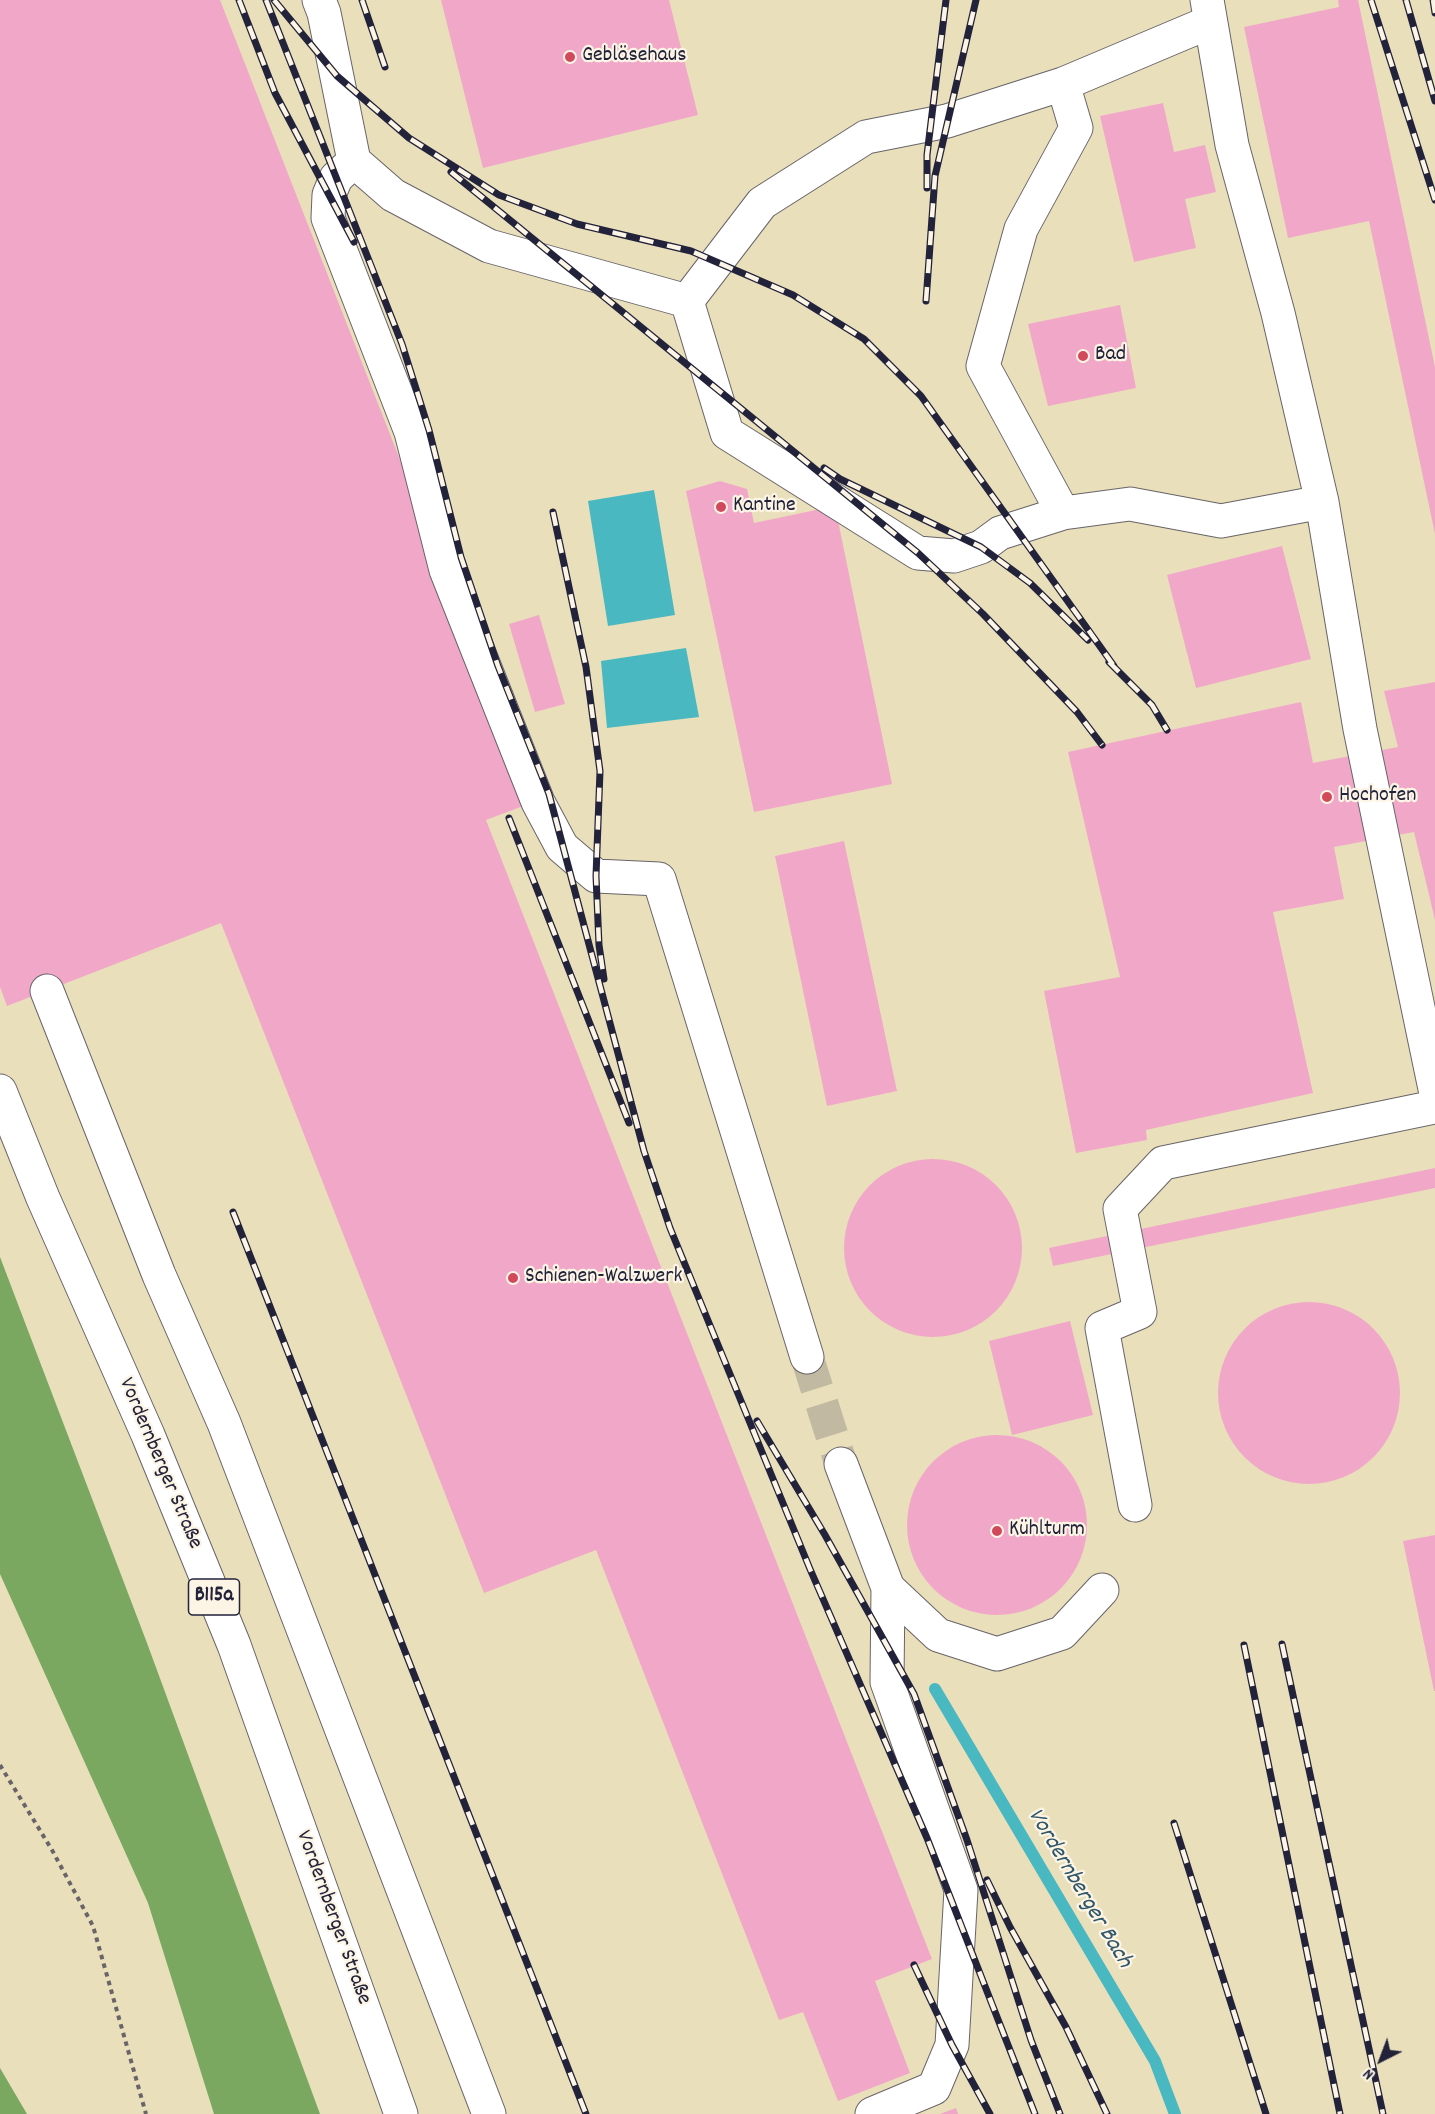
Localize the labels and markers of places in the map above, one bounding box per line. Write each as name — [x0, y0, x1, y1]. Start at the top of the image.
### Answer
place label: Gebläsehaus — [582, 44, 687, 70]
marker: Gebläsehaus — [563, 50, 577, 64]
place label: Bad — [1095, 343, 1126, 369]
marker: Bad — [1076, 349, 1090, 363]
place label: Kantine — [733, 494, 796, 520]
marker: Kantine — [714, 500, 728, 514]
place label: Hochofen — [1339, 784, 1416, 810]
marker: Hochofen — [1320, 790, 1334, 804]
place label: Schienen-Walzwerk — [525, 1265, 682, 1291]
marker: Schienen-Walzwerk — [506, 1271, 520, 1285]
place label: Kühlturm — [1009, 1518, 1085, 1544]
marker: Kühlturm — [990, 1524, 1004, 1538]

